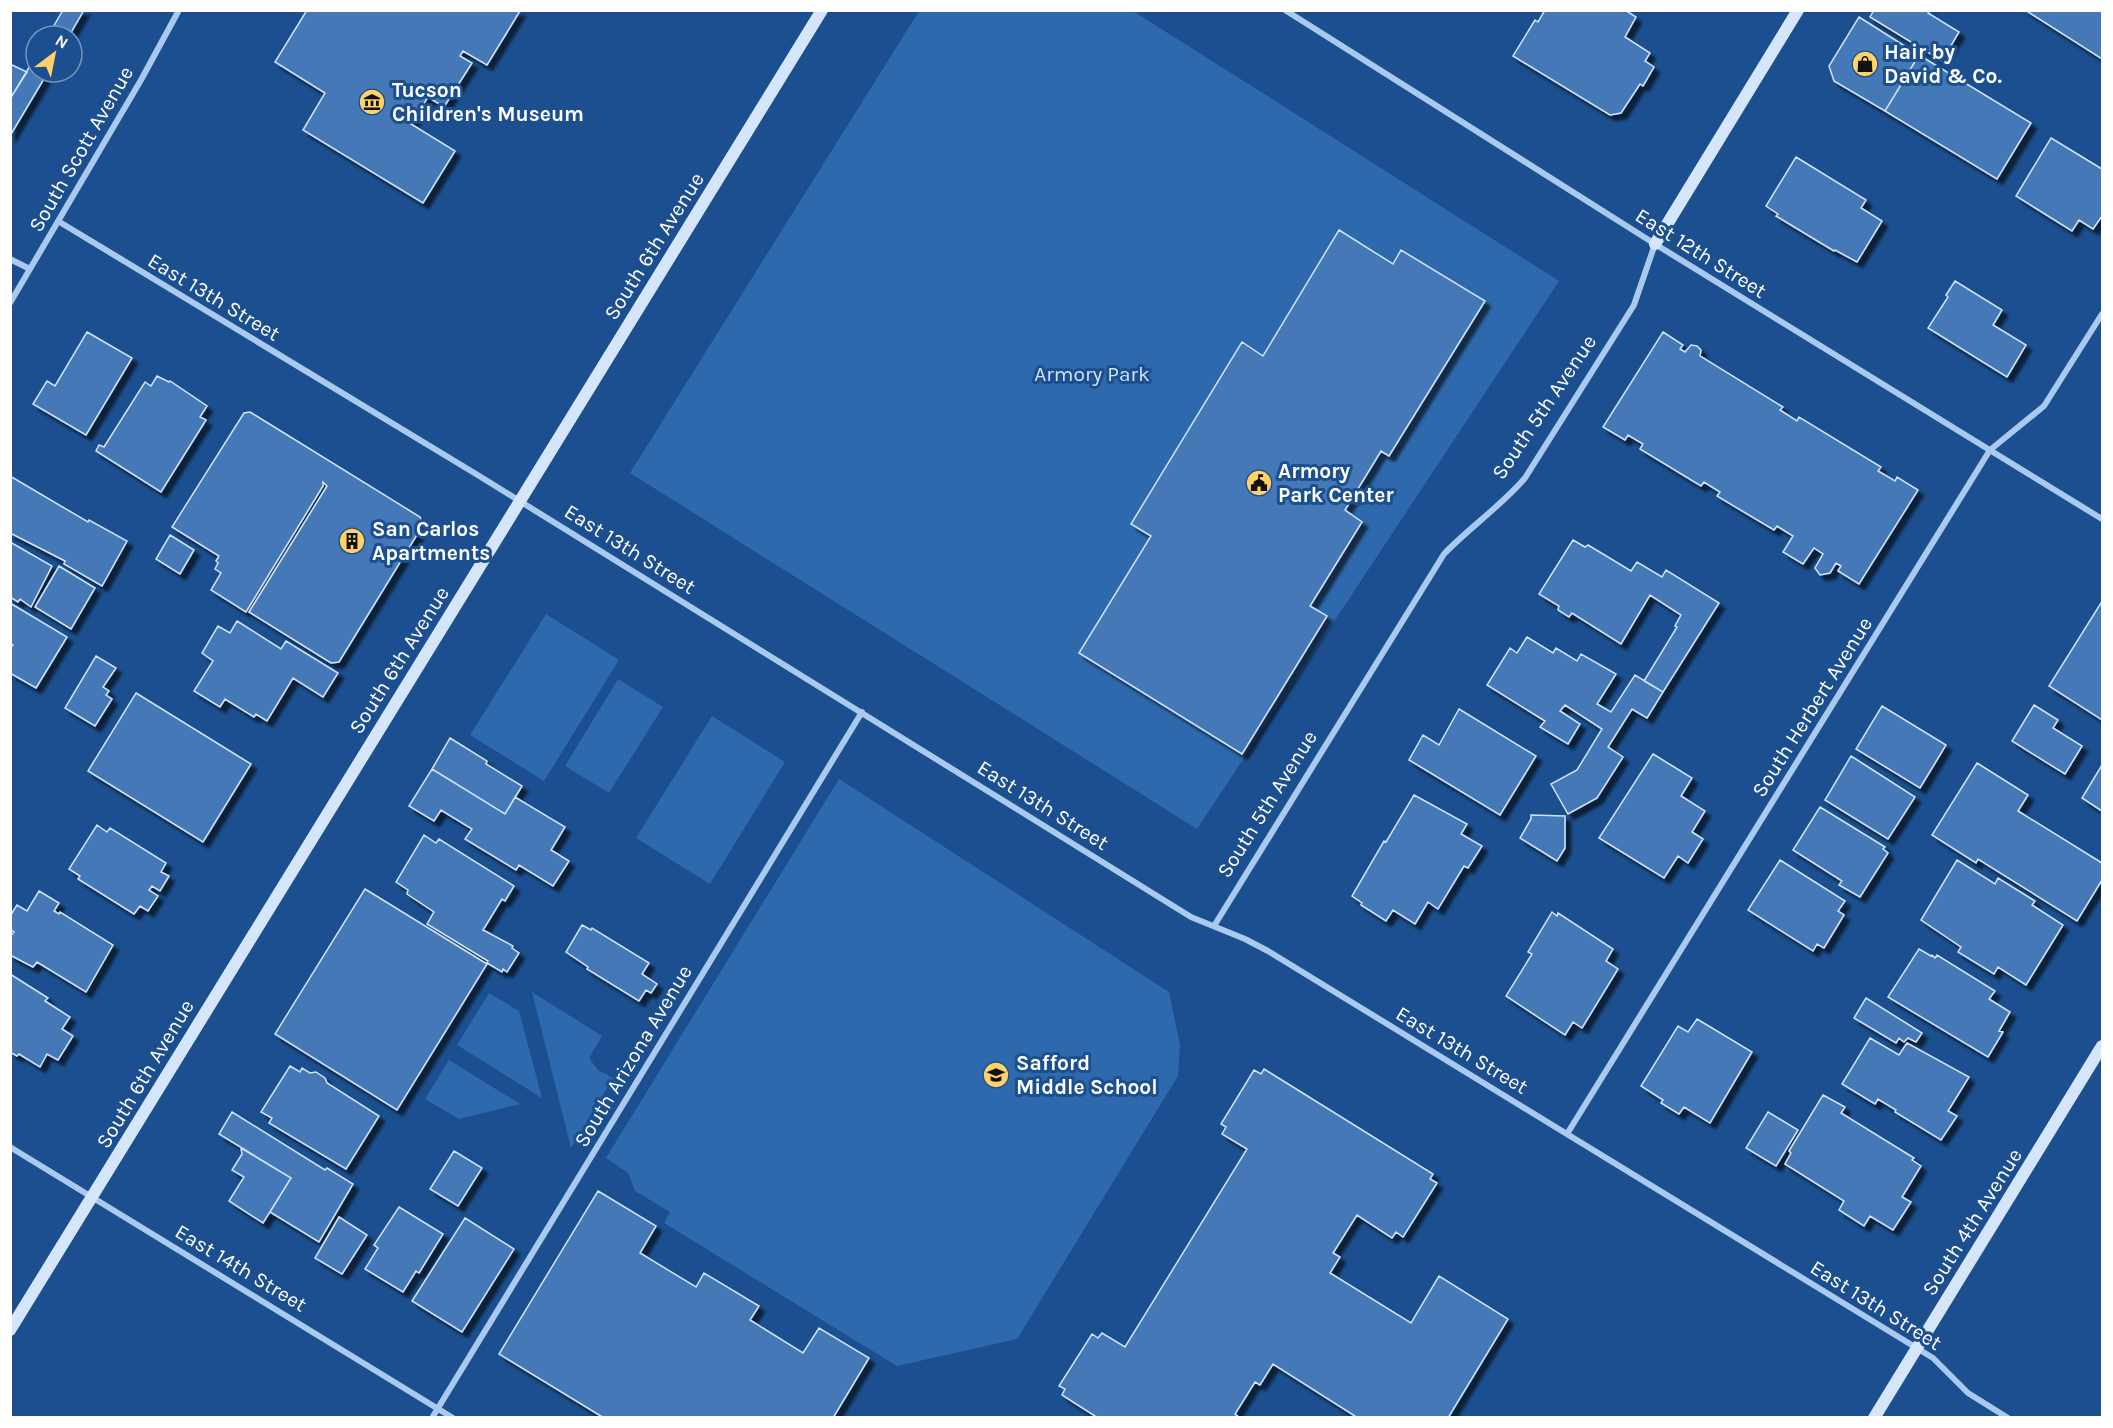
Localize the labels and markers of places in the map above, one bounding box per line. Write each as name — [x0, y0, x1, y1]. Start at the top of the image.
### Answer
place label: Hair by David & Co. — [1884, 40, 2002, 88]
shop icon: Hair by David & Co. — [1850, 49, 1880, 79]
place label: Tucson Children's Museum — [392, 78, 584, 126]
museum icon: Tucson Children's Museum — [357, 87, 387, 117]
place label: Armory Park Center — [1278, 459, 1394, 507]
public building icon: Armory Park Center — [1244, 468, 1274, 498]
place label: San Carlos Apartments — [372, 517, 490, 565]
building icon: San Carlos Apartments — [337, 526, 367, 556]
place label: Safford Middle School — [1016, 1051, 1158, 1099]
school or university icon: Safford Middle School — [981, 1060, 1011, 1090]

